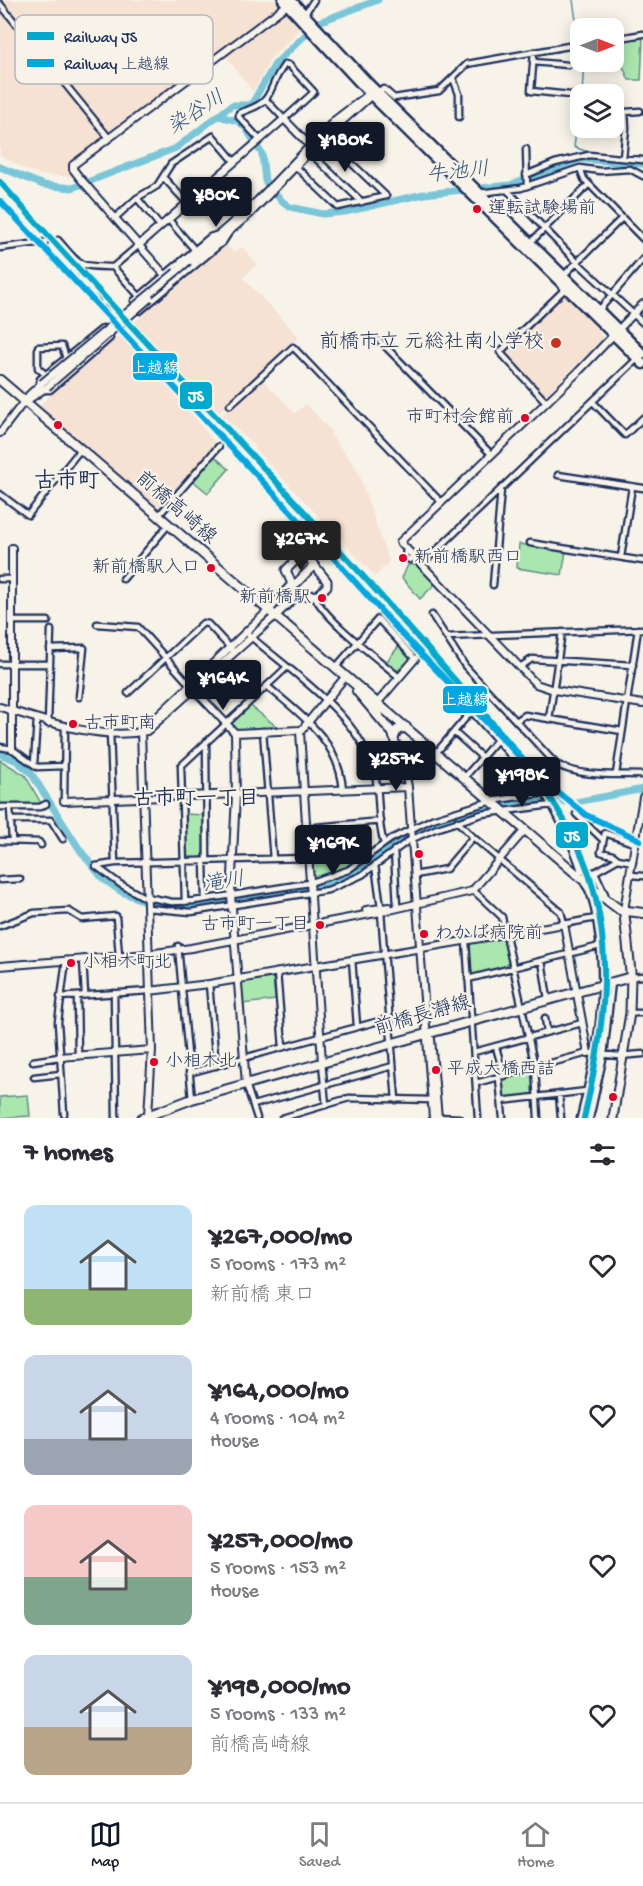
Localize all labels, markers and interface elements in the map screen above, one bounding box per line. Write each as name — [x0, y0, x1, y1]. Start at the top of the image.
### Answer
legend — [15, 15, 213, 84]
north arrow — [570, 18, 624, 72]
map controls — [570, 18, 624, 138]
text: Railway JS — [64, 30, 138, 49]
text: Railway 上越線 — [64, 55, 169, 76]
button: layers — [570, 84, 624, 138]
water label: 染谷川 — [163, 85, 230, 142]
pin: ¥180K — [303, 122, 387, 173]
text: ¥180K — [320, 130, 370, 153]
water label: 牛池川 — [425, 156, 491, 190]
pin: ¥80K — [180, 177, 252, 228]
text: ¥80K — [195, 185, 237, 208]
place label: 運転試験場前 — [488, 198, 596, 220]
marker: 運転試験場前 — [471, 203, 483, 215]
place label: 前橋市立 元総社南小学校 — [319, 330, 544, 355]
marker: 前橋市立 元総社南小学校 — [549, 336, 563, 350]
line badge: 上越線 — [132, 352, 178, 381]
text: 上越線 — [131, 359, 179, 380]
line badge: JS — [179, 381, 213, 410]
text: JS — [187, 389, 205, 408]
place label: 市町村会館前 — [406, 407, 514, 429]
marker: 市町村会館前 — [519, 412, 531, 424]
unlabelled marker — [52, 419, 64, 431]
street label: 前橋高崎線 — [130, 466, 222, 550]
district label: 古市町 — [34, 469, 100, 496]
pin: ¥267K — [259, 521, 343, 572]
text: ¥267K — [276, 529, 326, 552]
place label: 新前橋駅西口 — [414, 547, 522, 569]
marker: 新前橋駅西口 — [397, 552, 409, 564]
place label: 新前橋駅入口 — [92, 557, 200, 579]
marker: 新前橋駅入口 — [205, 562, 217, 574]
place label: 新前橋駅 — [239, 587, 311, 609]
marker: 新前橋駅 — [316, 592, 328, 604]
pin: ¥164K — [181, 660, 265, 711]
text: ¥164K — [199, 668, 247, 691]
line badge: 上越線 — [442, 685, 488, 714]
text: 上越線 — [441, 691, 489, 712]
place label: 古市町南 — [84, 713, 156, 735]
marker: 古市町南 — [67, 718, 79, 730]
pin: ¥257K — [354, 741, 438, 792]
text: ¥257K — [370, 749, 422, 772]
pin: ¥198K — [480, 757, 564, 808]
text: ¥198K — [497, 765, 547, 788]
district label: 古市町一丁目 — [133, 786, 259, 813]
line badge: JS — [555, 821, 589, 849]
pin: ¥169K — [291, 825, 375, 876]
text: JS — [563, 829, 581, 848]
text: ¥169K — [309, 833, 357, 856]
unlabelled marker — [413, 848, 425, 860]
water label: 滝川 — [201, 866, 247, 900]
place label: 古市町一丁目 — [201, 914, 309, 936]
marker: 古市町一丁目 — [314, 919, 326, 931]
place label: わかば病院前 — [435, 923, 543, 945]
marker: わかば病院前 — [418, 928, 430, 940]
place label: 小相木町北 — [82, 952, 172, 974]
marker: 小相木町北 — [65, 957, 77, 969]
street label: 前橋長瀞線 — [371, 990, 474, 1042]
place label: 小相木北 — [165, 1051, 237, 1073]
marker: 小相木北 — [148, 1056, 160, 1068]
place label: 平成大橋西詰 — [447, 1059, 555, 1081]
marker: 平成大橋西詰 — [430, 1064, 442, 1076]
unlabelled marker — [607, 1091, 619, 1103]
icon: filters — [586, 1138, 619, 1171]
text: 7 homes — [24, 1139, 113, 1170]
text: ¥267,000/mo — [210, 1223, 352, 1254]
icon: home — [72, 1229, 144, 1301]
icon: heart — [586, 1249, 619, 1282]
text: 5 rooms · 173 m² — [210, 1254, 346, 1277]
text: 新前橋 東口 — [210, 1285, 315, 1308]
text: ¥164,000/mo — [210, 1377, 349, 1408]
icon: home — [72, 1379, 144, 1451]
icon: heart — [586, 1399, 619, 1432]
text: 4 rooms · 104 m² — [210, 1408, 345, 1431]
text: House — [210, 1431, 259, 1454]
text: ¥257,000/mo — [210, 1527, 353, 1558]
icon: home — [72, 1529, 144, 1601]
icon: heart — [586, 1549, 619, 1582]
text: 5 rooms · 153 m² — [210, 1558, 346, 1581]
text: House — [210, 1581, 259, 1604]
text: ¥198,000/mo — [210, 1673, 351, 1704]
icon: home — [72, 1679, 144, 1751]
icon: heart — [586, 1699, 619, 1732]
text: 5 rooms · 133 m² — [210, 1704, 346, 1727]
text: 前橋高崎線 — [210, 1735, 310, 1758]
tab: Map — [89, 1818, 122, 1873]
tab: Saved — [299, 1818, 340, 1873]
tab: Home — [517, 1818, 554, 1873]

